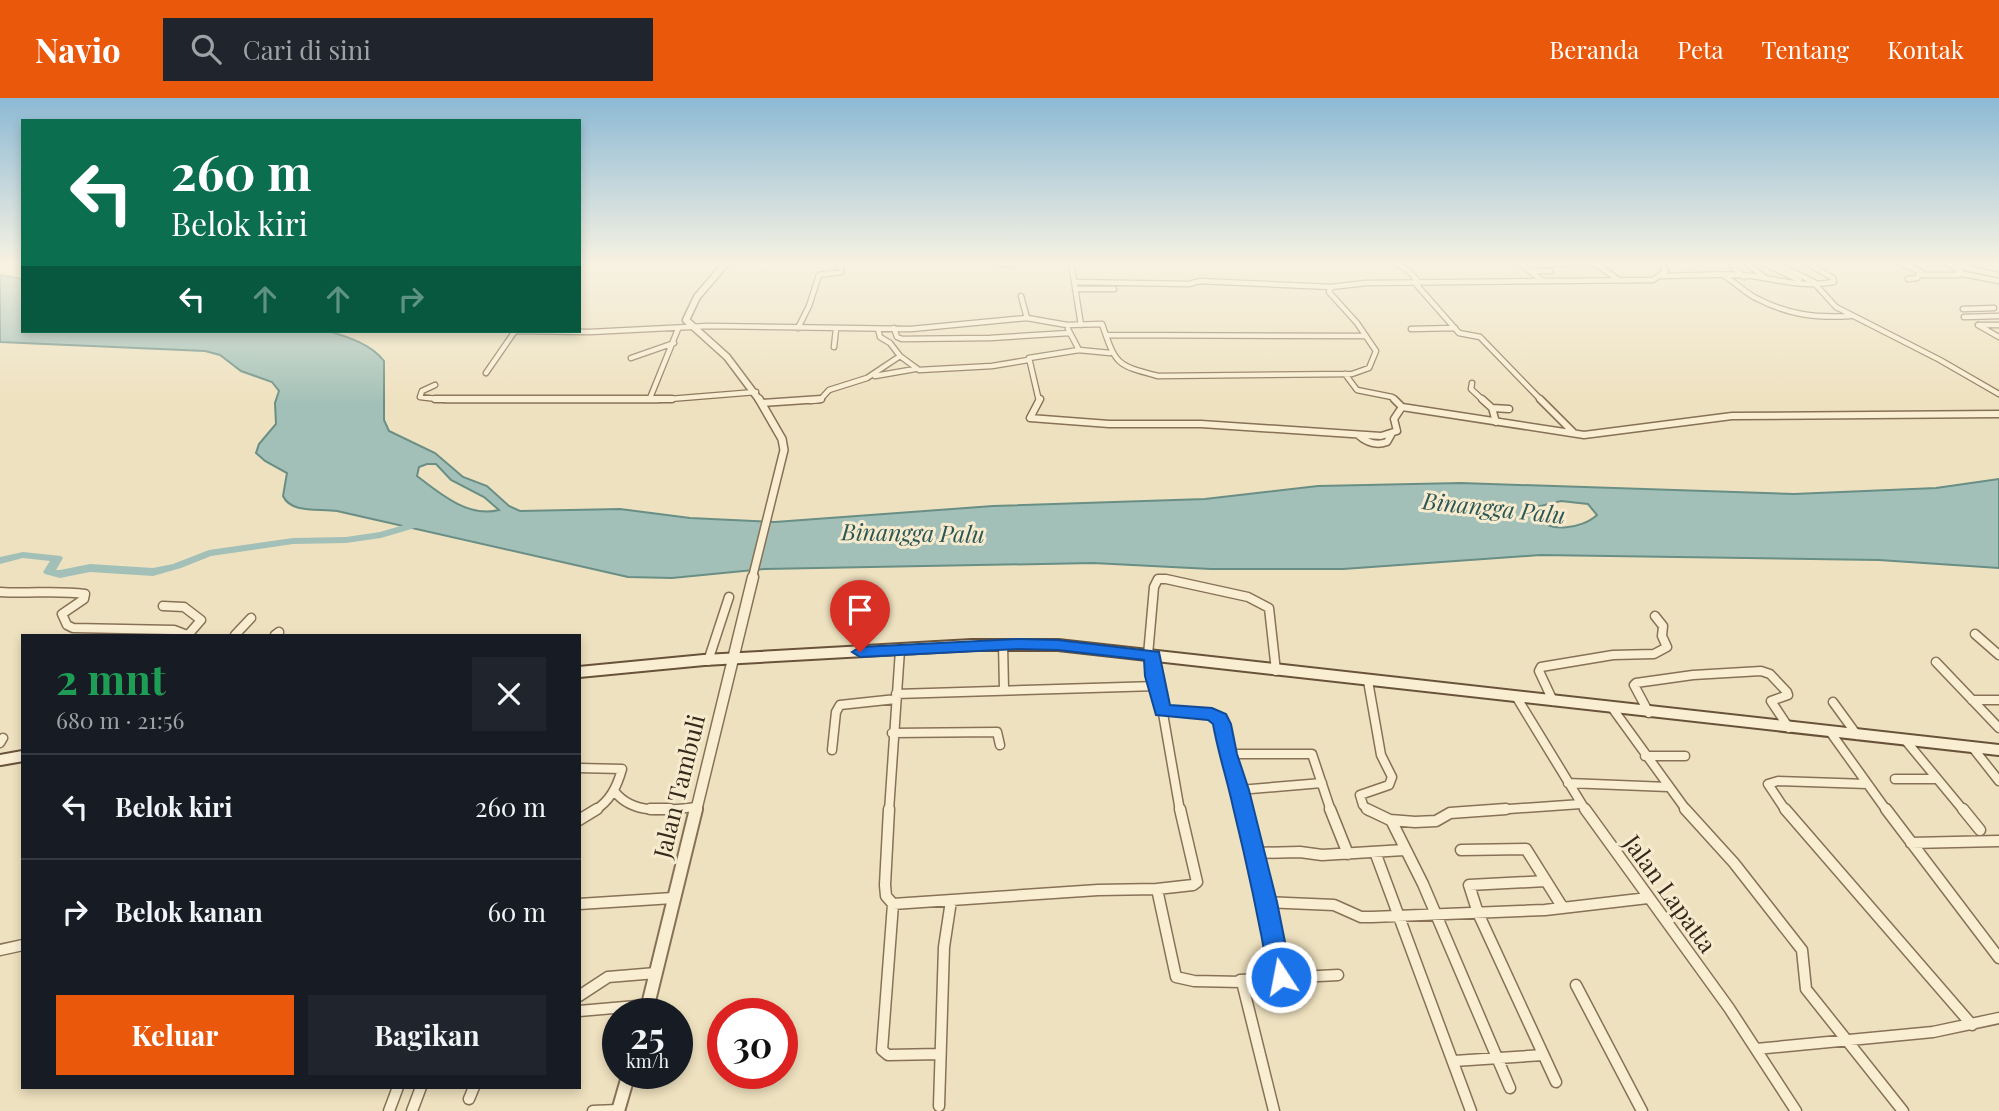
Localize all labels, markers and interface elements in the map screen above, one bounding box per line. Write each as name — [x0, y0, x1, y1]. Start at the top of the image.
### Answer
search box — [163, 18, 653, 81]
text: Navio — [35, 27, 121, 71]
icon: search — [187, 30, 225, 68]
text: Cari di sini — [243, 32, 371, 67]
text: Beranda — [1549, 33, 1639, 65]
text: Peta — [1677, 33, 1724, 65]
text: Tentang — [1762, 33, 1849, 65]
text: Kontak — [1887, 33, 1964, 65]
text: 260 m — [171, 138, 311, 203]
icon: left — [56, 147, 147, 238]
text: Belok kiri — [171, 201, 308, 244]
icon: left — [173, 280, 211, 318]
icon: ahead — [246, 280, 284, 318]
icon: ahead — [319, 280, 357, 318]
icon: right — [392, 280, 430, 318]
water label: Binangga Palu — [1420, 484, 1567, 530]
water label: Binangga Palu — [840, 515, 985, 549]
pin — [830, 580, 890, 652]
icon: arrive — [841, 591, 879, 629]
text: 2 mnt — [56, 650, 166, 706]
button: close — [472, 657, 546, 731]
text: 680 m · 21:56 — [56, 704, 184, 735]
street label: Jalan Tambuli — [644, 711, 711, 862]
icon: left — [56, 788, 94, 826]
text: Belok kiri — [115, 789, 232, 824]
text: 260 m — [475, 789, 546, 824]
street label: Jalan Lapatta — [1617, 827, 1725, 958]
icon: right — [56, 893, 94, 931]
text: Belok kanan — [115, 894, 263, 929]
text: 60 m — [487, 894, 546, 929]
position arrow — [1244, 940, 1318, 1014]
button: Keluar — [56, 995, 294, 1075]
button: Bagikan — [308, 995, 546, 1075]
speed limit sign: 30 — [707, 998, 798, 1089]
text: 25 — [630, 1011, 665, 1058]
text: km/h — [626, 1049, 669, 1073]

